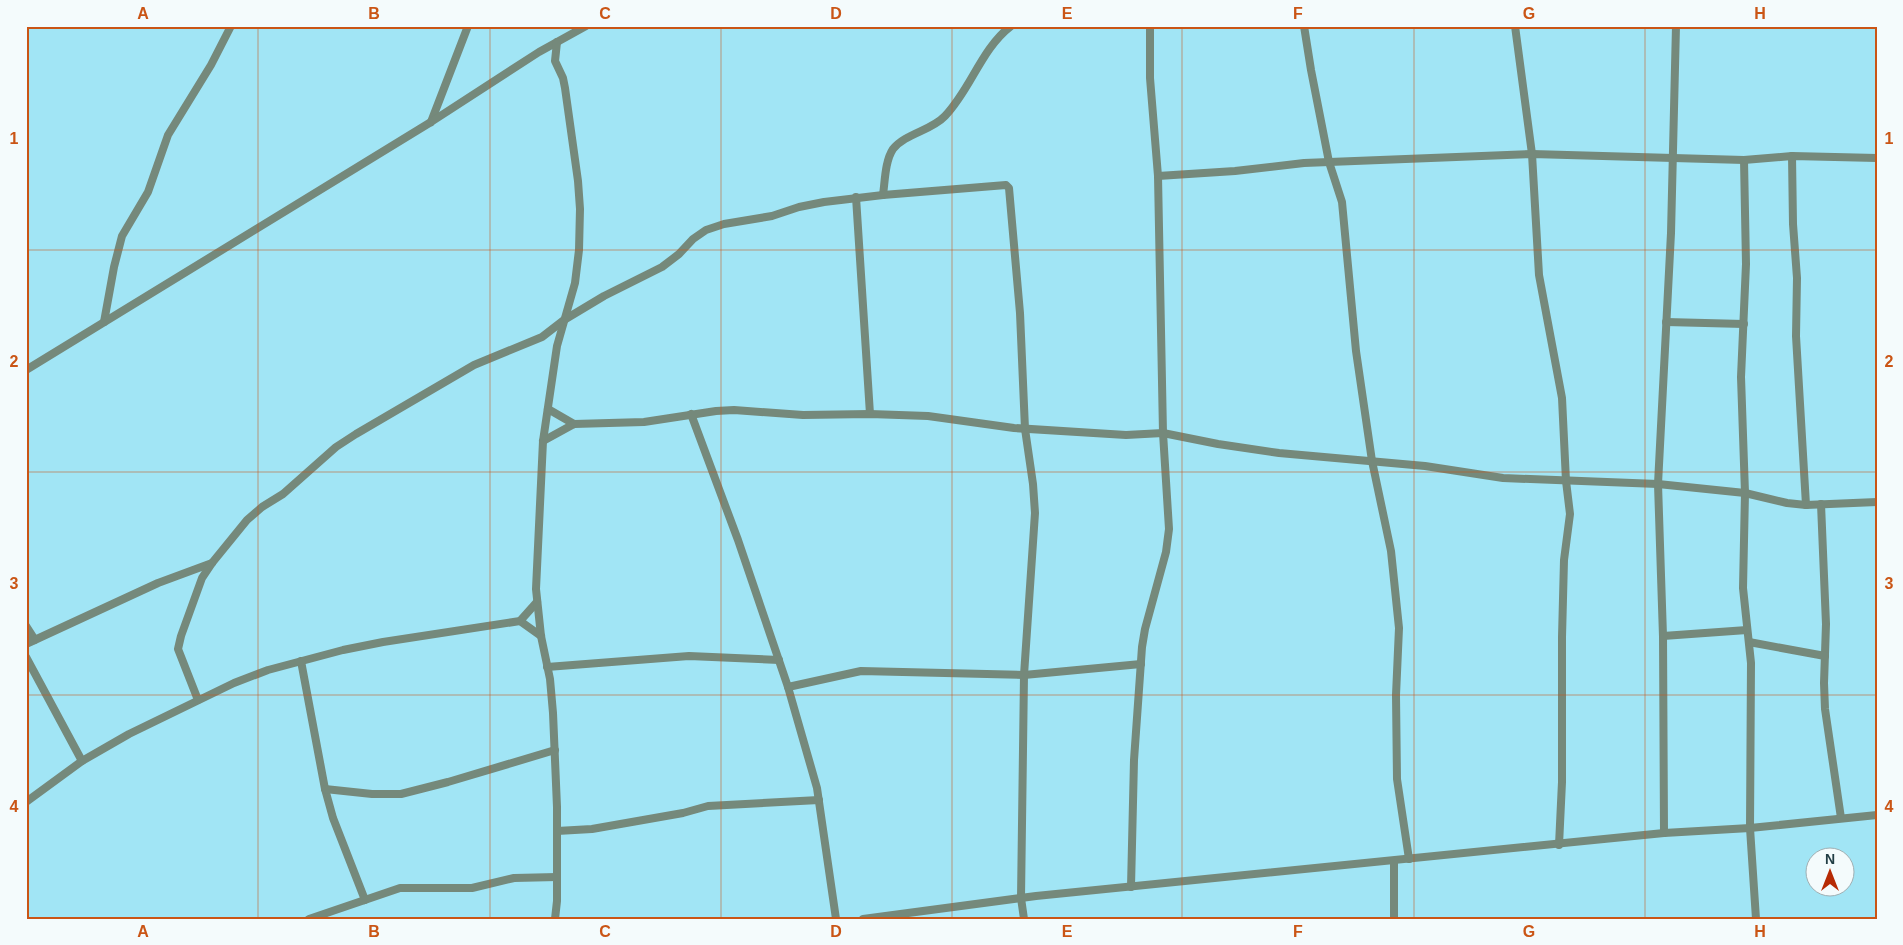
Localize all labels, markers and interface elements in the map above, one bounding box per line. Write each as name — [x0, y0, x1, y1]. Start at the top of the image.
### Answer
text: A — [137, 5, 149, 22]
text: B — [368, 5, 380, 22]
text: C — [599, 5, 611, 22]
text: D — [830, 5, 842, 22]
text: E — [1062, 5, 1073, 22]
text: F — [1293, 5, 1303, 22]
text: G — [1523, 5, 1535, 22]
text: H — [1754, 5, 1766, 22]
text: 1 — [10, 130, 19, 147]
text: 1 — [1885, 130, 1894, 147]
text: 2 — [10, 353, 19, 370]
text: 2 — [1885, 353, 1894, 370]
text: 3 — [10, 575, 19, 592]
text: 3 — [1885, 575, 1894, 592]
text: 4 — [10, 798, 19, 815]
text: 4 — [1885, 798, 1894, 815]
north arrow — [1806, 848, 1856, 898]
text: N — [1825, 851, 1835, 867]
text: A — [137, 923, 149, 940]
text: B — [368, 923, 380, 940]
text: C — [599, 923, 611, 940]
text: D — [830, 923, 842, 940]
text: E — [1062, 923, 1073, 940]
text: F — [1293, 923, 1303, 940]
text: G — [1523, 923, 1535, 940]
text: H — [1754, 923, 1766, 940]

